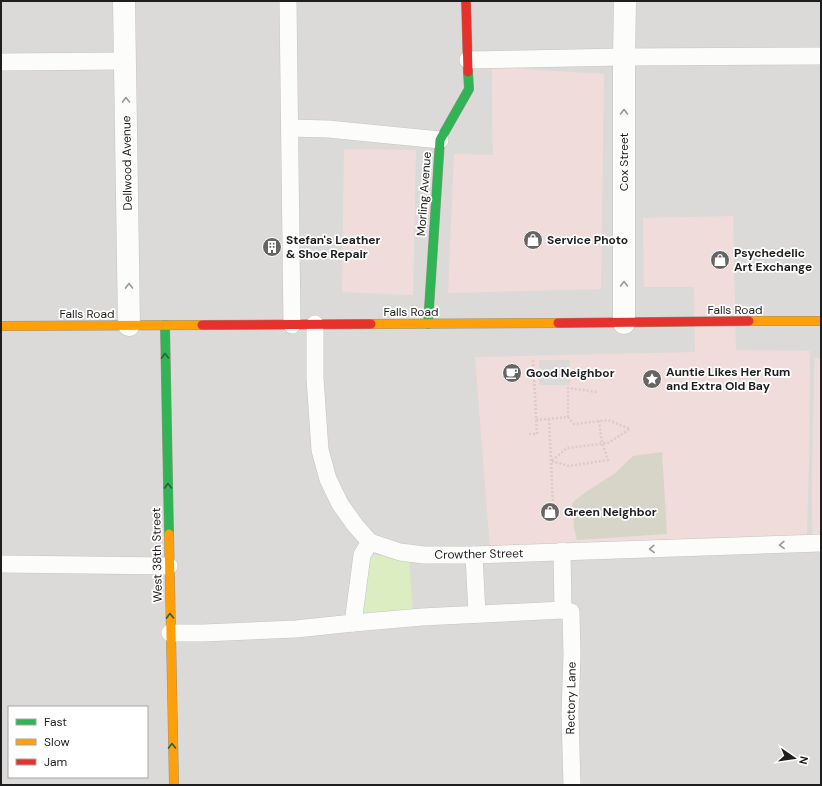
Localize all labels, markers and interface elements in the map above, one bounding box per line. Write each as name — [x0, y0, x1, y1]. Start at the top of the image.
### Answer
one-way arrow — [122, 97, 130, 103]
one-way arrow — [620, 109, 628, 115]
street label: Dellwood Avenue — [118, 115, 136, 211]
street label: Cox Street — [616, 132, 632, 191]
street label: Morling Avenue — [413, 151, 435, 237]
shop icon: Service Photo — [522, 229, 544, 251]
place label: Stefan's Leather & Shoe Repair — [286, 232, 381, 262]
place label: Service Photo — [547, 232, 628, 248]
building icon: Stefan's Leather & Shoe Repair — [261, 236, 283, 258]
place label: Psychedelic Art Exchange — [734, 245, 812, 275]
shop icon: Psychedelic Art Exchange — [709, 249, 731, 271]
one-way arrow — [620, 281, 628, 287]
one-way arrow — [125, 283, 133, 289]
street label: Falls Road — [707, 302, 763, 318]
street label: Falls Road — [383, 304, 439, 320]
street label: Falls Road — [59, 306, 115, 322]
one-way arrow — [161, 353, 169, 359]
cafe icon: Good Neighbor — [501, 362, 523, 384]
place label: Auntie Likes Her Rum and Extra Old Bay — [666, 364, 790, 394]
place label: Good Neighbor — [526, 365, 615, 381]
place icon: Auntie Likes Her Rum and Extra Old Bay — [641, 368, 663, 390]
one-way arrow — [163, 483, 172, 489]
shop icon: Green Neighbor — [539, 501, 561, 523]
place label: Green Neighbor — [564, 504, 657, 520]
street label: West 38th Street — [148, 507, 166, 602]
one-way arrow — [779, 540, 785, 549]
one-way arrow — [649, 544, 655, 553]
street label: Crowther Street — [434, 545, 524, 563]
one-way arrow — [166, 613, 174, 619]
street label: Rectory Lane — [562, 661, 580, 735]
legend — [8, 706, 148, 778]
text: Fast — [44, 714, 67, 730]
text: Slow — [44, 734, 70, 750]
north arrow — [774, 738, 814, 778]
one-way arrow — [168, 743, 176, 749]
text: Jam — [44, 754, 67, 770]
text: N — [796, 755, 811, 766]

